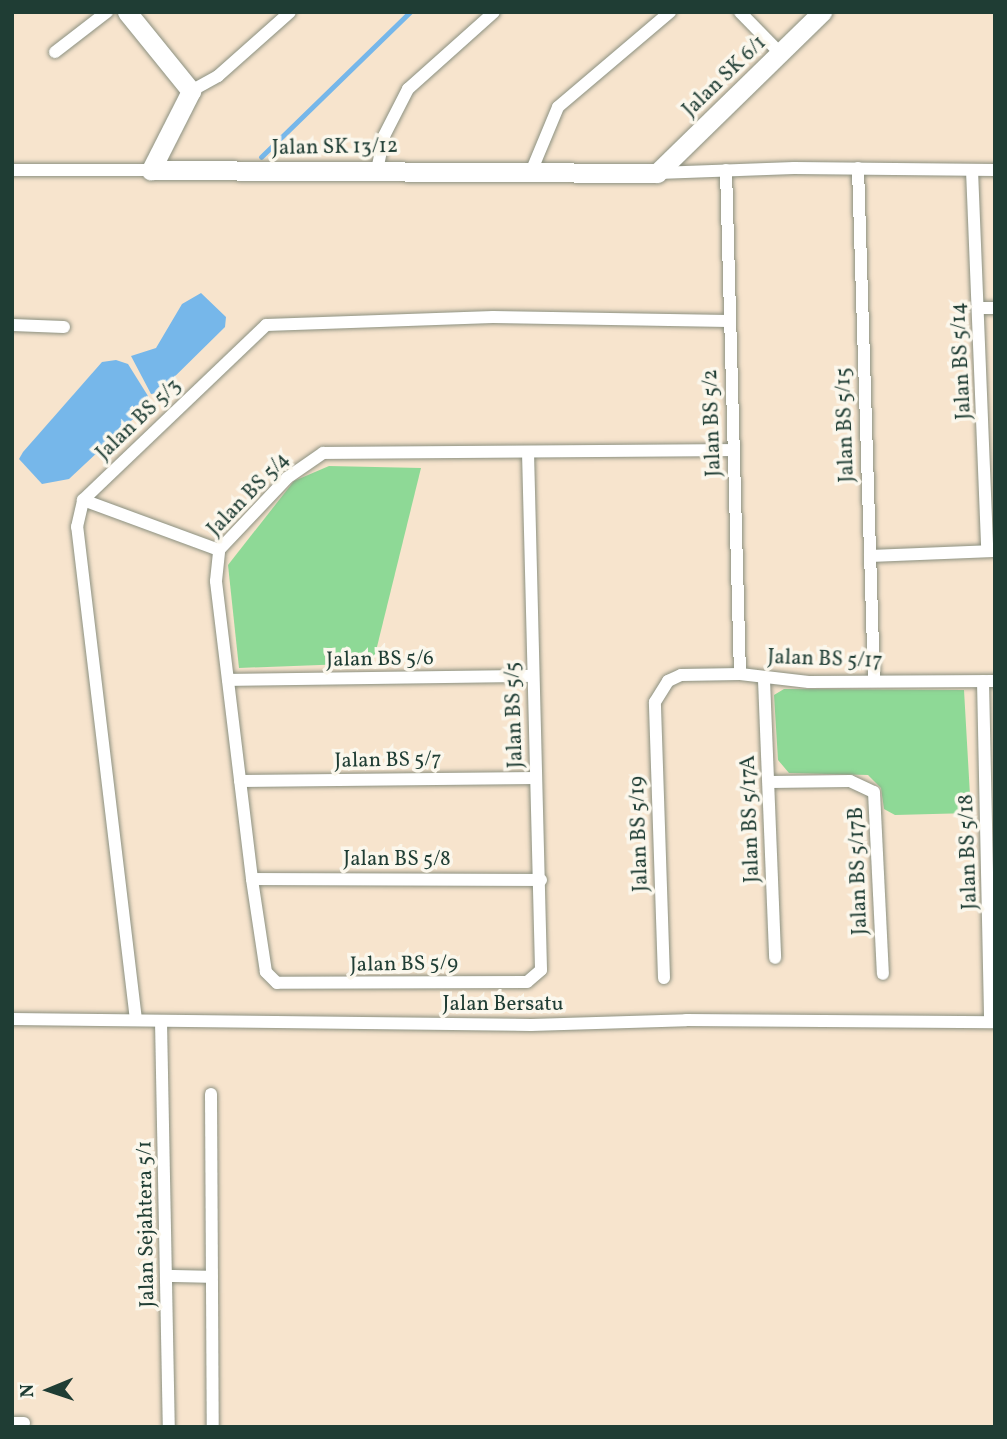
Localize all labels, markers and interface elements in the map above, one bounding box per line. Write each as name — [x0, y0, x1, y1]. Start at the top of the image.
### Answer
street label: Jalan SK 6/1 — [678, 31, 772, 123]
street label: Jalan SK 13/12 — [272, 134, 398, 162]
street label: Jalan BS 5/14 — [946, 302, 978, 420]
street label: Jalan BS 5/15 — [831, 367, 861, 483]
street label: Jalan BS 5/2 — [699, 369, 727, 477]
street label: Jalan BS 5/3 — [92, 374, 186, 466]
street label: Jalan BS 5/4 — [203, 448, 295, 542]
street label: Jalan BS 5/17 — [767, 645, 883, 675]
street label: Jalan BS 5/6 — [326, 646, 434, 674]
street label: Jalan BS 5/5 — [501, 661, 529, 769]
street label: Jalan BS 5/7 — [334, 747, 442, 775]
street label: Jalan BS 5/17A — [736, 755, 766, 883]
street label: Jalan BS 5/19 — [625, 776, 655, 892]
street label: Jalan BS 5/18 — [954, 794, 984, 910]
street label: Jalan BS 5/17B — [844, 806, 874, 936]
street label: Jalan BS 5/8 — [343, 847, 451, 873]
street label: Jalan BS 5/9 — [350, 951, 458, 979]
street label: Jalan Bersatu — [442, 992, 564, 1018]
street label: Jalan Sejahtera 5/1 — [133, 1140, 161, 1308]
north arrow — [14, 1355, 84, 1425]
text: N — [15, 1383, 41, 1398]

